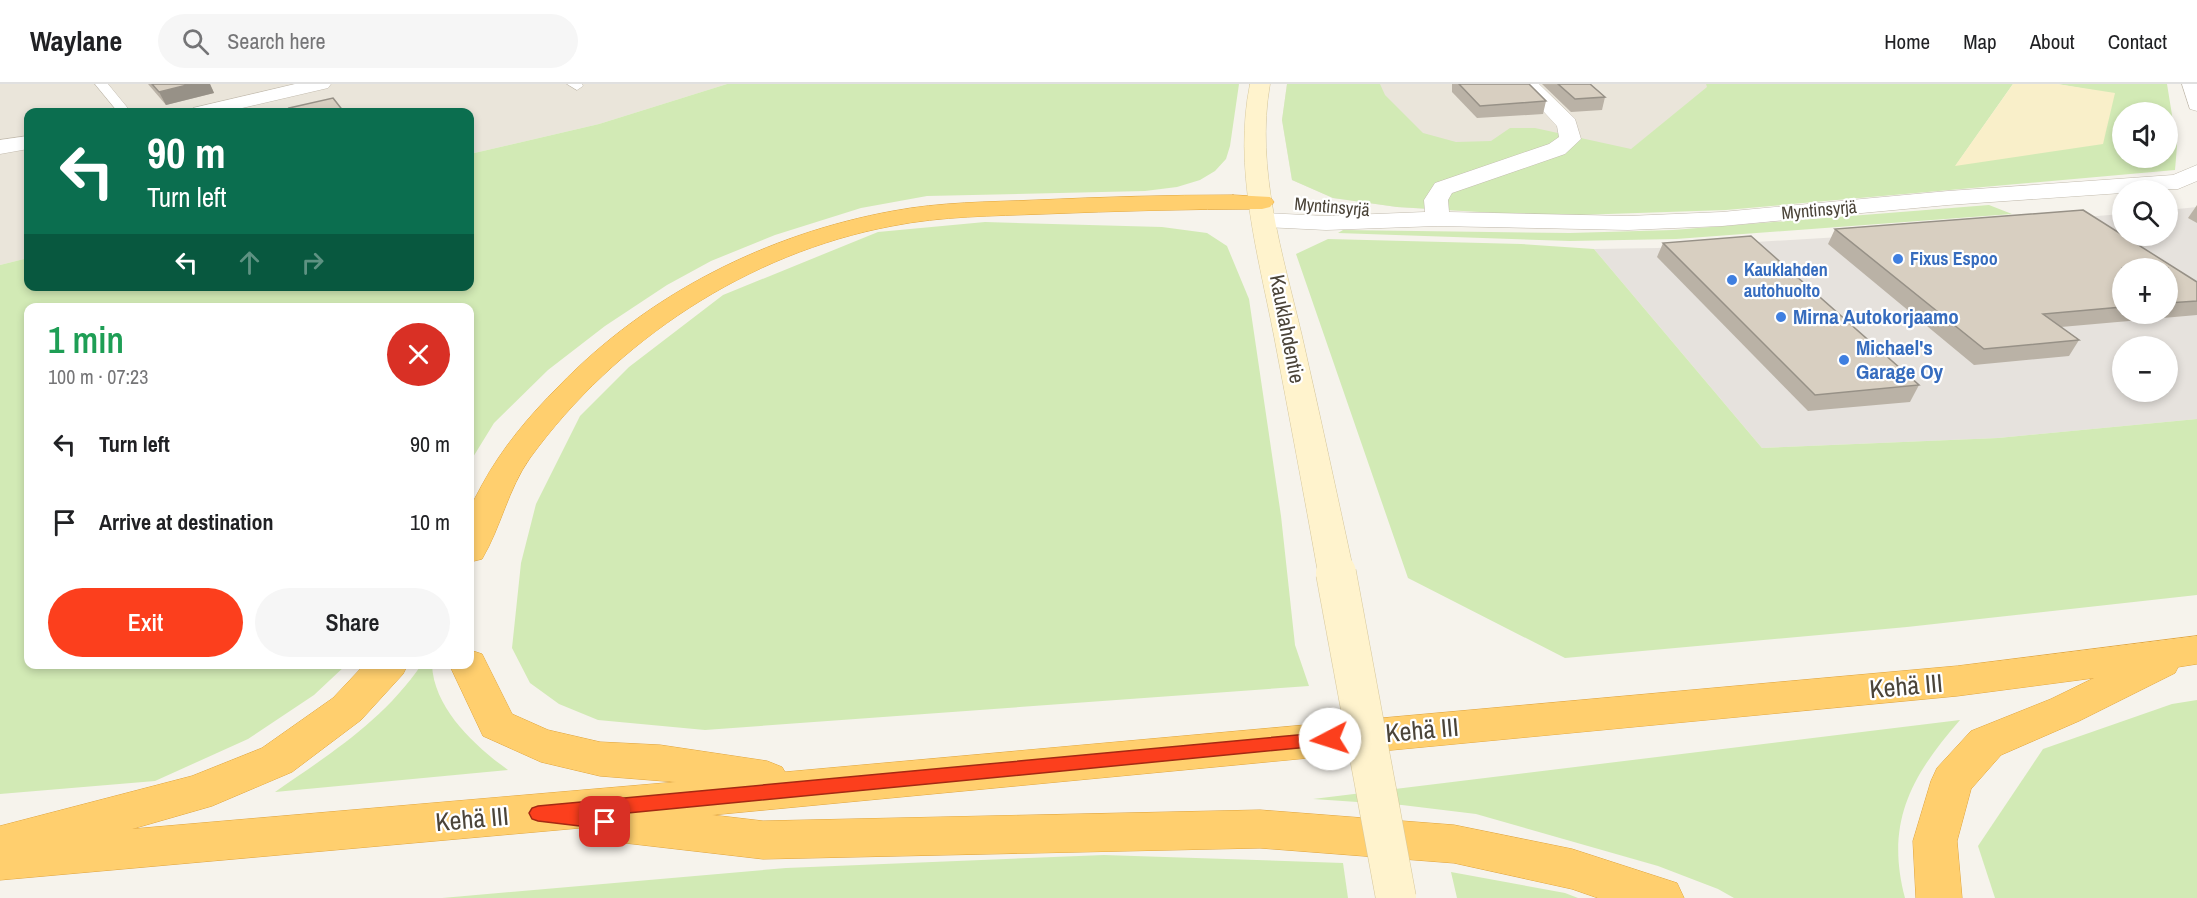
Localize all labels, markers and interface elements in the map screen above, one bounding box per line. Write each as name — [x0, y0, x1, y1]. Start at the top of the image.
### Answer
search box — [158, 14, 578, 68]
text: Waylane — [30, 22, 122, 60]
icon: search — [179, 25, 212, 58]
text: Search here — [227, 26, 326, 56]
text: Home — [1884, 27, 1930, 56]
text: Map — [1963, 27, 1997, 56]
text: About — [2030, 27, 2075, 56]
text: Contact — [2108, 27, 2167, 56]
map controls — [2112, 102, 2178, 402]
button: sound — [2112, 102, 2178, 168]
text: 90 m — [147, 125, 226, 181]
icon: left — [48, 132, 126, 210]
text: Turn left — [147, 179, 226, 215]
button: search — [2112, 180, 2178, 246]
street label: Myntinsyrjä — [1293, 191, 1371, 222]
street label: Myntinsyrjä — [1780, 194, 1858, 225]
icon: left — [170, 246, 203, 279]
icon: ahead — [233, 246, 266, 279]
icon: right — [296, 246, 329, 279]
place label: Fixus Espoo — [1910, 246, 1998, 271]
marker: Fixus Espoo — [1891, 252, 1905, 266]
place label: Kauklahden autohuolto — [1744, 257, 1828, 303]
button: + — [2112, 258, 2178, 324]
street label: Kauklahdentie — [1263, 272, 1312, 386]
marker: Kauklahden autohuolto — [1725, 273, 1739, 287]
place label: Mirna Autokorjaamo — [1793, 302, 1959, 331]
marker: Mirna Autokorjaamo — [1774, 310, 1788, 324]
text: 1 min — [48, 316, 124, 364]
button: close — [387, 323, 450, 386]
place label: Michael's Garage Oy — [1856, 333, 1944, 386]
button: − — [2112, 336, 2178, 402]
marker: Michael's Garage Oy — [1837, 353, 1851, 367]
text: 100 m · 07:23 — [48, 363, 148, 390]
icon: left — [48, 428, 81, 461]
text: Turn left — [99, 429, 170, 459]
text: 90 m — [410, 429, 450, 459]
icon: arrive — [48, 506, 81, 539]
text: Arrive at destination — [99, 507, 273, 537]
text: 10 m — [410, 507, 450, 537]
button: Exit — [48, 588, 243, 657]
button: Share — [255, 588, 450, 657]
street label: Kehä III — [1868, 665, 1944, 706]
position arrow — [1298, 707, 1362, 771]
street label: Kehä III — [1384, 709, 1460, 750]
pin — [579, 796, 630, 847]
street label: Kehä III — [434, 798, 510, 839]
icon: arrive — [588, 805, 621, 838]

